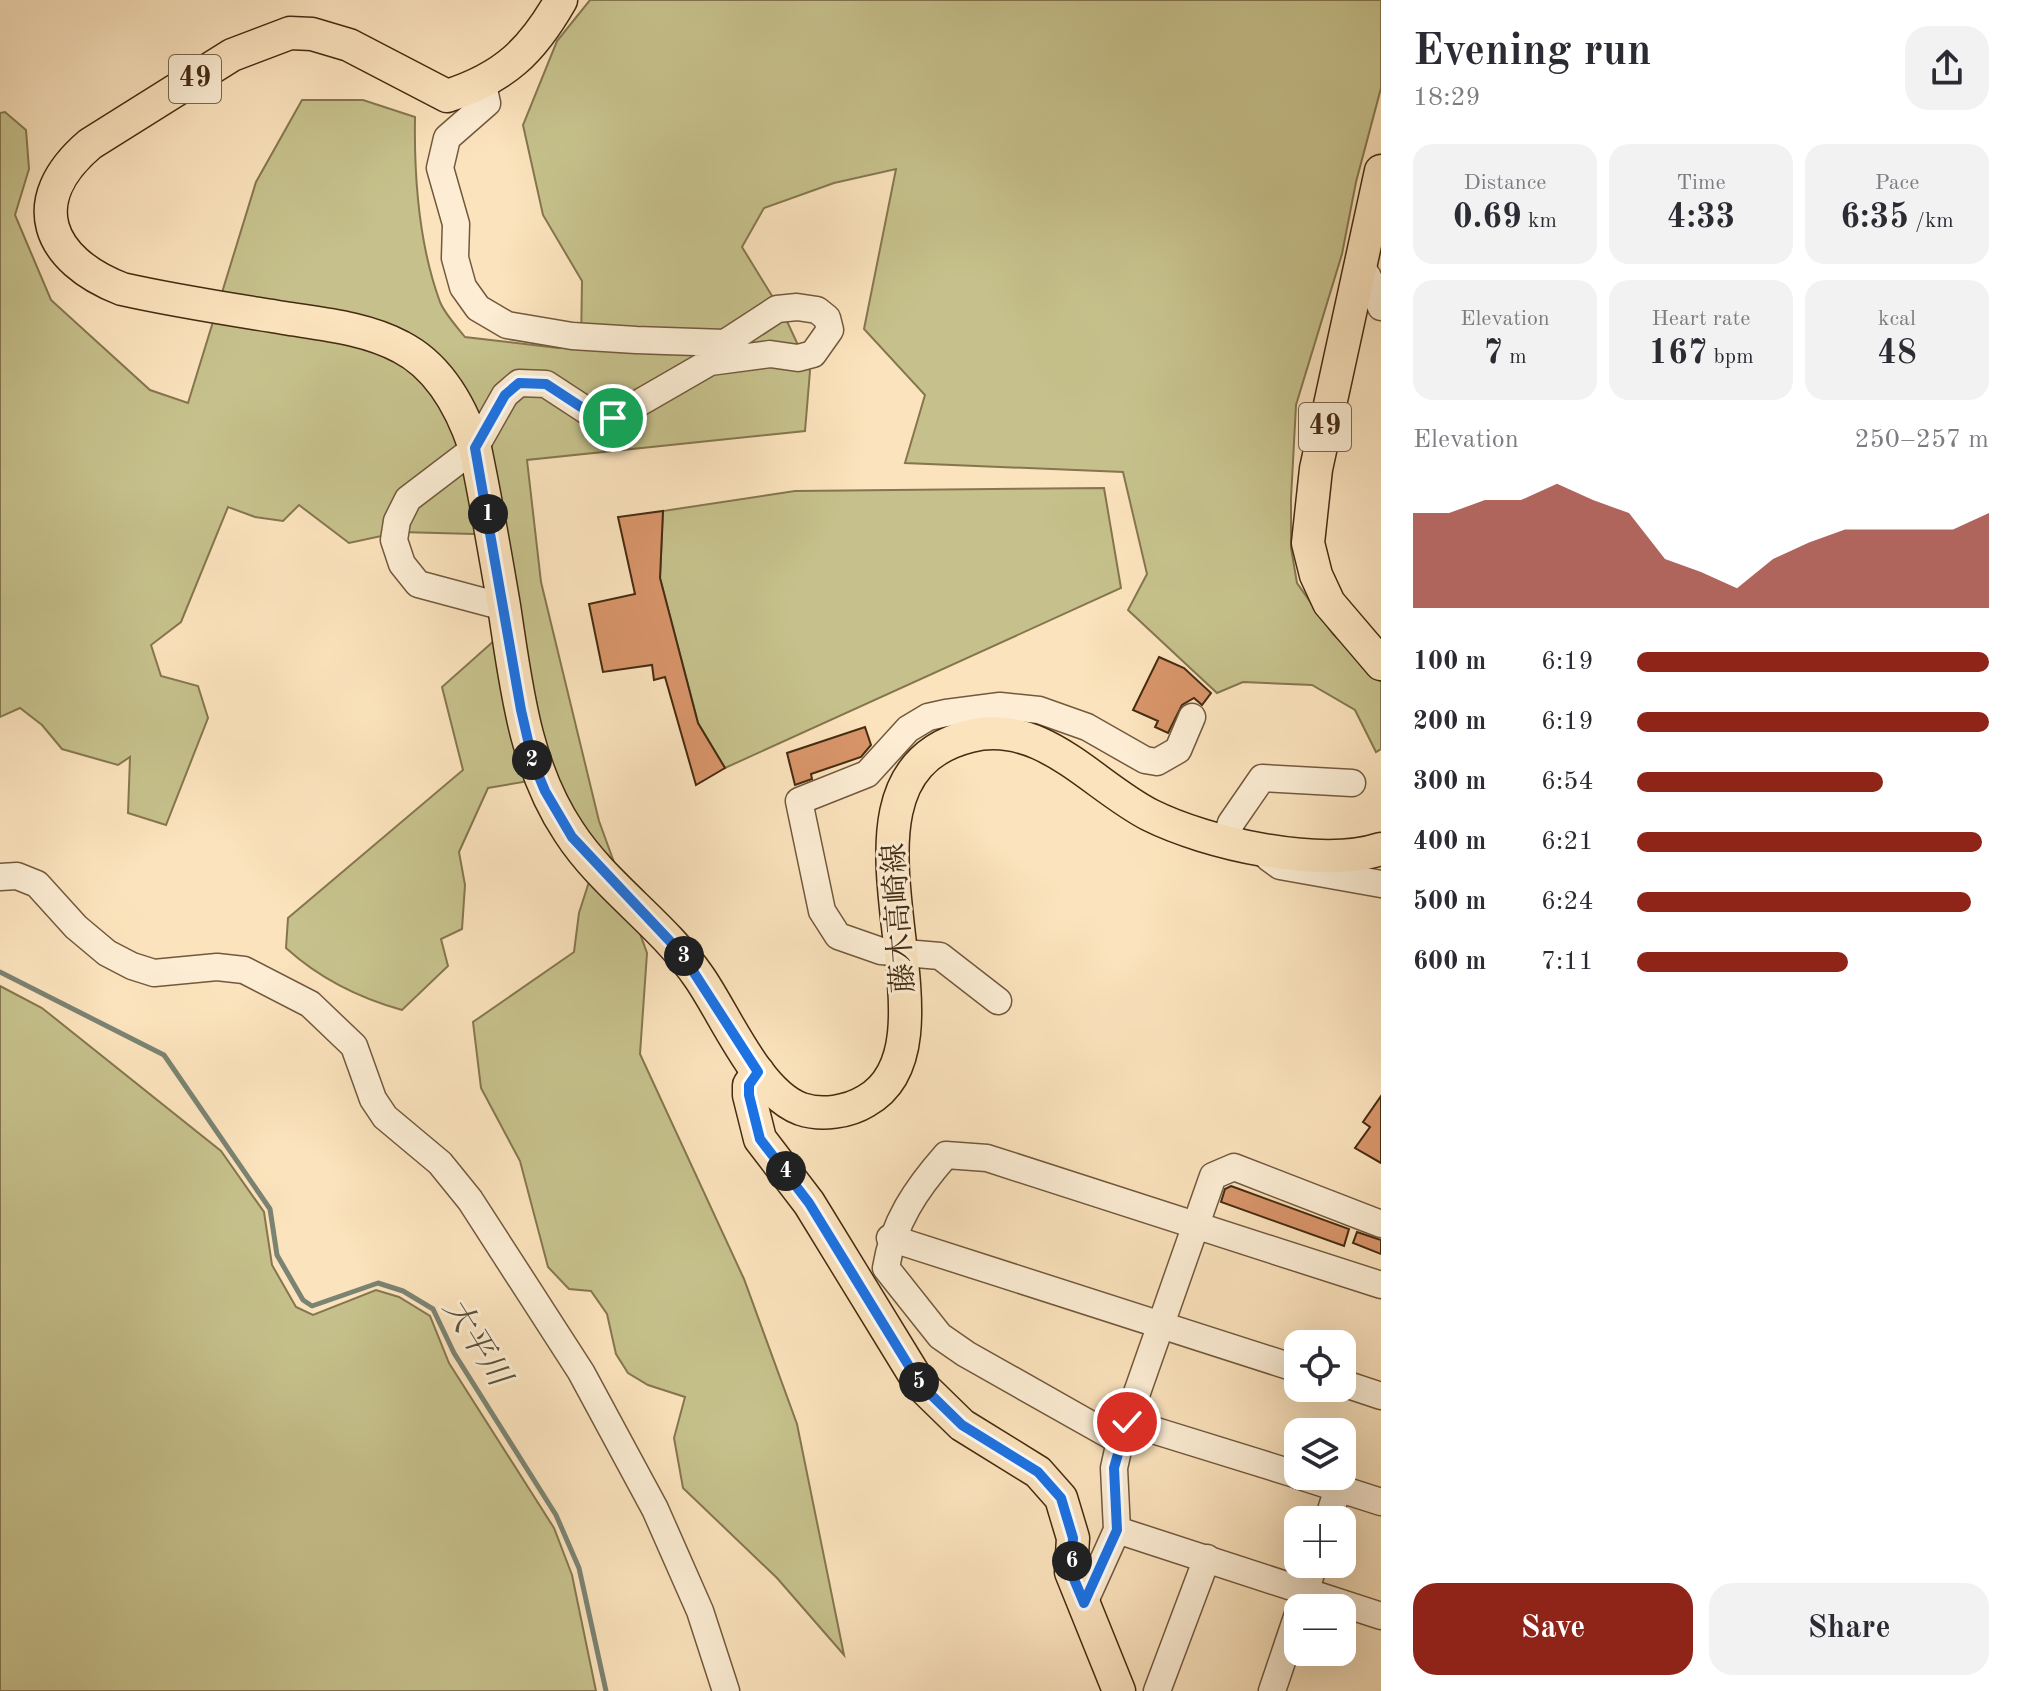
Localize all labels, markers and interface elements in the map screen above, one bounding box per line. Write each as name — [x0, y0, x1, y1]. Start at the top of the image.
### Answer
button: share — [1905, 26, 1989, 110]
text: Evening run — [1413, 30, 1651, 74]
road number: 49 — [169, 55, 221, 103]
text: 18:29 — [1413, 85, 1481, 111]
text: Distance — [1464, 172, 1546, 194]
text: Time — [1676, 172, 1726, 194]
text: Pace — [1875, 172, 1919, 194]
text: 0.69 — [1453, 201, 1522, 235]
text: 4:33 — [1667, 201, 1735, 235]
text: 6:35 — [1840, 201, 1909, 235]
text: km — [1522, 210, 1557, 232]
text: /km — [1909, 210, 1954, 232]
text: Elevation — [1460, 308, 1550, 330]
text: Heart rate — [1652, 308, 1750, 330]
text: kcal — [1878, 308, 1916, 330]
text: 7 — [1483, 337, 1503, 371]
text: 167 — [1648, 337, 1707, 371]
text: 48 — [1877, 337, 1917, 371]
text: m — [1503, 346, 1527, 368]
text: bpm — [1707, 346, 1754, 368]
pin — [579, 384, 647, 452]
icon: arrive — [591, 396, 635, 440]
road number: 49 — [1299, 403, 1351, 451]
text: Elevation — [1413, 427, 1519, 453]
text: 250–257 m — [1854, 427, 1989, 453]
pin: 1 — [468, 494, 508, 534]
text: 1 — [482, 503, 494, 525]
text: 100 m — [1413, 649, 1486, 675]
text: 6:19 — [1541, 649, 1594, 675]
text: 200 m — [1413, 709, 1486, 735]
text: 6:19 — [1541, 709, 1594, 735]
pin: 2 — [512, 740, 552, 780]
text: 2 — [526, 749, 538, 771]
text: 300 m — [1413, 769, 1486, 795]
text: 6:54 — [1541, 769, 1594, 795]
text: 400 m — [1413, 829, 1486, 855]
text: 6:21 — [1541, 829, 1594, 855]
street label: 藤木高崎線 — [877, 842, 920, 994]
text: 500 m — [1413, 889, 1486, 915]
text: 6:24 — [1541, 889, 1594, 915]
pin: 3 — [664, 936, 704, 976]
text: 3 — [678, 945, 690, 967]
text: 600 m — [1413, 949, 1486, 975]
text: 7:11 — [1541, 949, 1594, 975]
pin: 4 — [766, 1151, 806, 1191]
text: 4 — [780, 1160, 792, 1182]
water label: 大平川 — [436, 1292, 518, 1395]
map controls — [1284, 1330, 1356, 1666]
button: locate — [1284, 1330, 1356, 1402]
pin: 5 — [899, 1362, 939, 1402]
text: 5 — [913, 1371, 925, 1393]
pin — [1093, 1388, 1161, 1456]
icon: check — [1105, 1400, 1149, 1444]
button: layers — [1284, 1418, 1356, 1490]
button: + — [1284, 1506, 1356, 1578]
pin: 6 — [1052, 1541, 1092, 1581]
text: 6 — [1066, 1550, 1078, 1572]
button: Save — [1413, 1583, 1693, 1675]
button: Share — [1709, 1583, 1989, 1675]
button: − — [1284, 1594, 1356, 1666]

